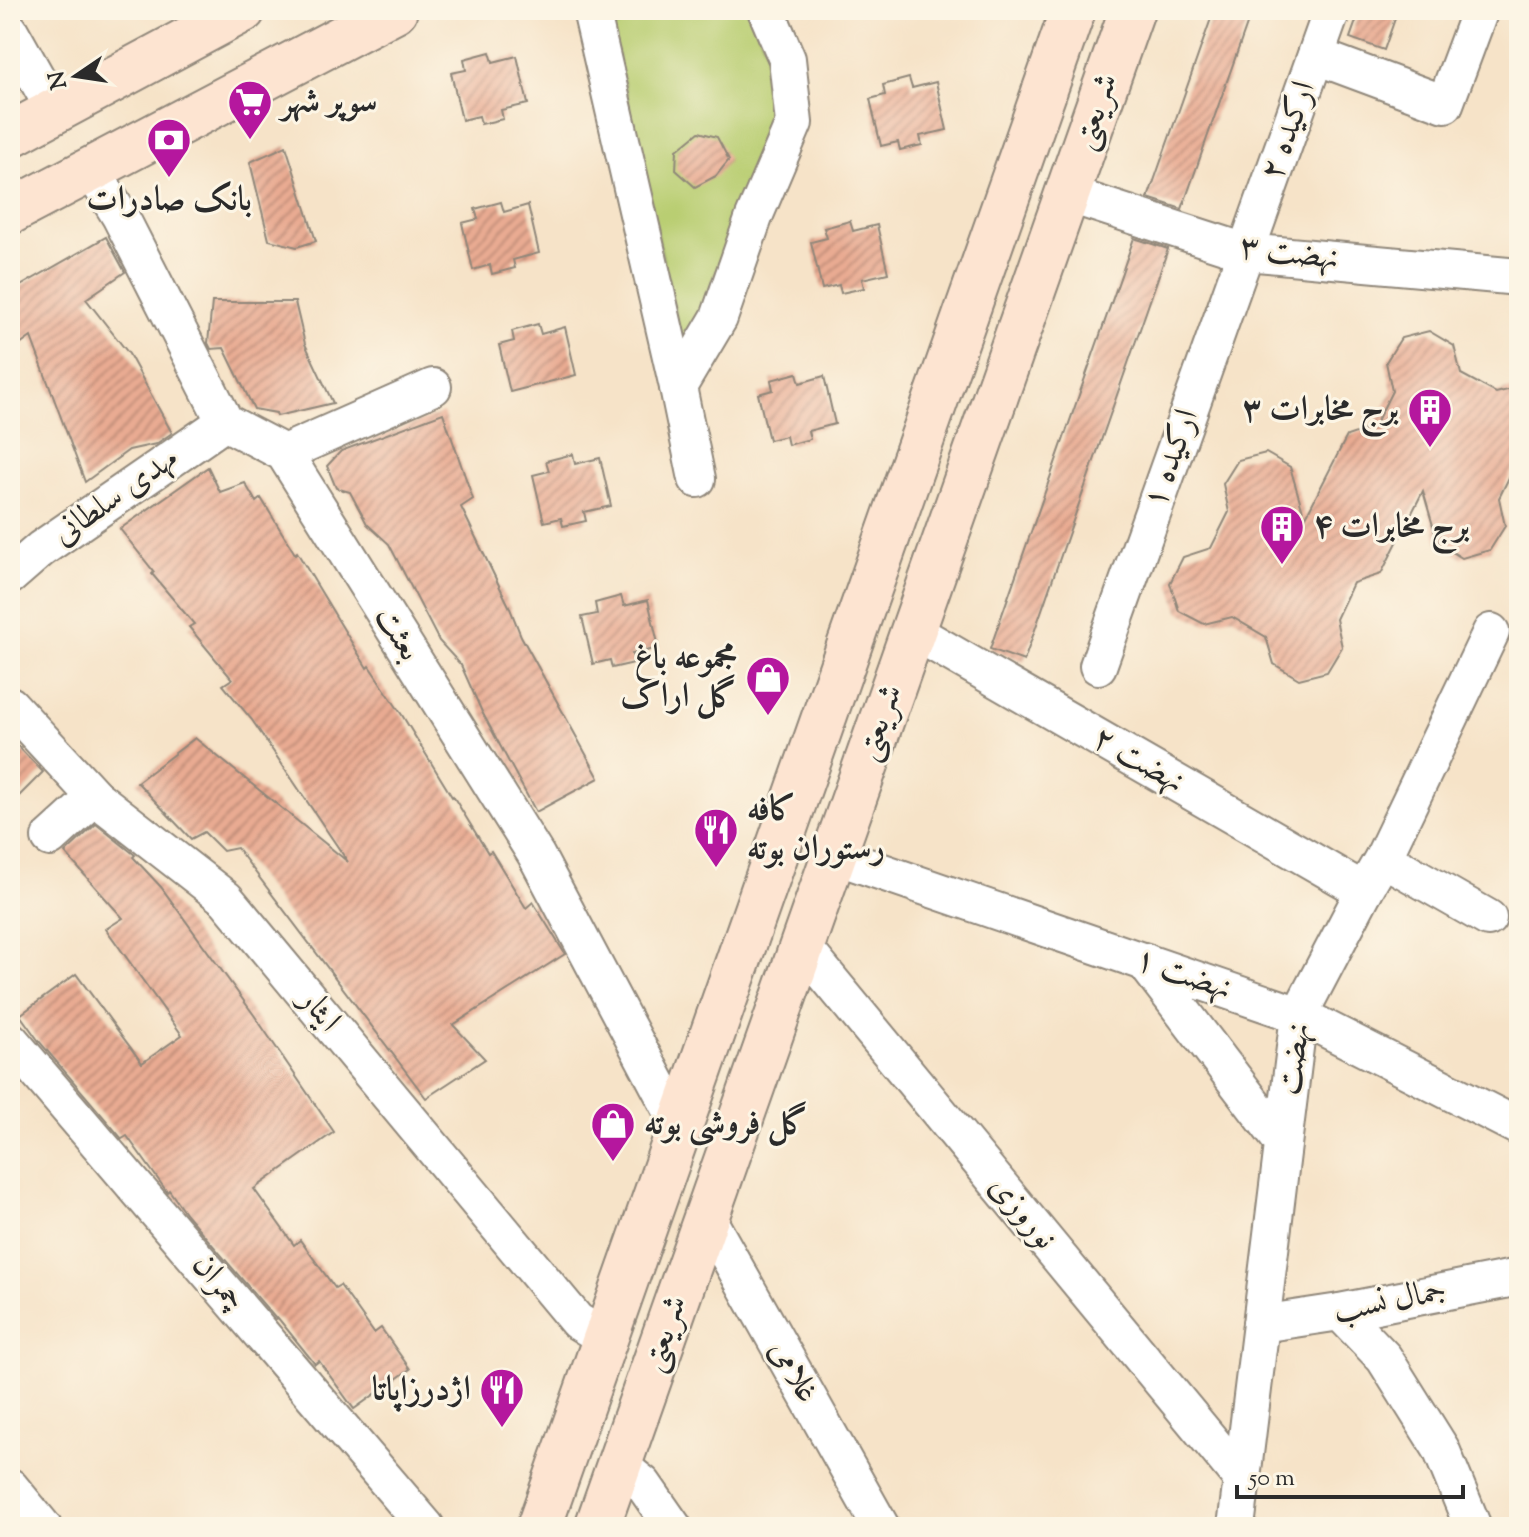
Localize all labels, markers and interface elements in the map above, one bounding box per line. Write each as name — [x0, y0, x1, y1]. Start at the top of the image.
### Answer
north arrow — [36, 36, 116, 116]
text: N — [42, 67, 77, 92]
street label: شریعتی — [1060, 67, 1132, 157]
street label: ارکیده ۲ — [1248, 75, 1330, 187]
supermarket icon: سوپر شهر — [226, 78, 274, 141]
place label: سوپر شهر — [277, 78, 378, 127]
bank icon: بانک صادرات — [145, 116, 193, 179]
place label: بانک صادرات — [86, 176, 252, 225]
street label: نهضت ۳ — [1237, 224, 1341, 284]
place label: برج مخابرات ۳ — [1242, 386, 1399, 438]
building icon: برج مخابرات ۳ — [1406, 386, 1454, 449]
street label: ارکیده ۱ — [1131, 403, 1213, 515]
street label: مهدی سلطانی — [43, 435, 189, 559]
building icon: برج مخابرات ۴ — [1258, 503, 1306, 566]
place label: برج مخابرات ۴ — [1313, 503, 1470, 555]
street label: بعثت — [361, 597, 433, 671]
place label: مجموعه باغ گل اراک — [620, 634, 737, 722]
shop icon: مجموعه باغ گل اراک — [744, 654, 792, 717]
street label: شریعتی — [844, 678, 916, 768]
street label: نهضت ۲ — [1083, 715, 1193, 807]
place label: کافه رستوران بوته — [747, 786, 885, 874]
restaurant icon: کافه رستوران بوته — [692, 806, 740, 869]
street label: نهضت ۱ — [1128, 936, 1238, 1014]
street label: ایثار — [284, 976, 352, 1044]
street label: نهضت — [1265, 1019, 1325, 1099]
shop icon: گل فروشی بوته — [589, 1100, 637, 1163]
place label: گل فروشی بوته — [644, 1100, 808, 1149]
street label: نوروزی — [976, 1165, 1068, 1261]
street label: چمران — [179, 1243, 257, 1323]
street label: جمال نسب — [1329, 1267, 1451, 1337]
street label: شریعتی — [629, 1289, 701, 1379]
street label: غلامی — [755, 1331, 831, 1413]
place label: اژدرزاپاتا — [372, 1366, 471, 1415]
restaurant icon: اژدرزاپاتا — [478, 1366, 526, 1429]
scale bar — [1237, 1449, 1463, 1499]
text: 50 m — [1247, 1462, 1295, 1496]

